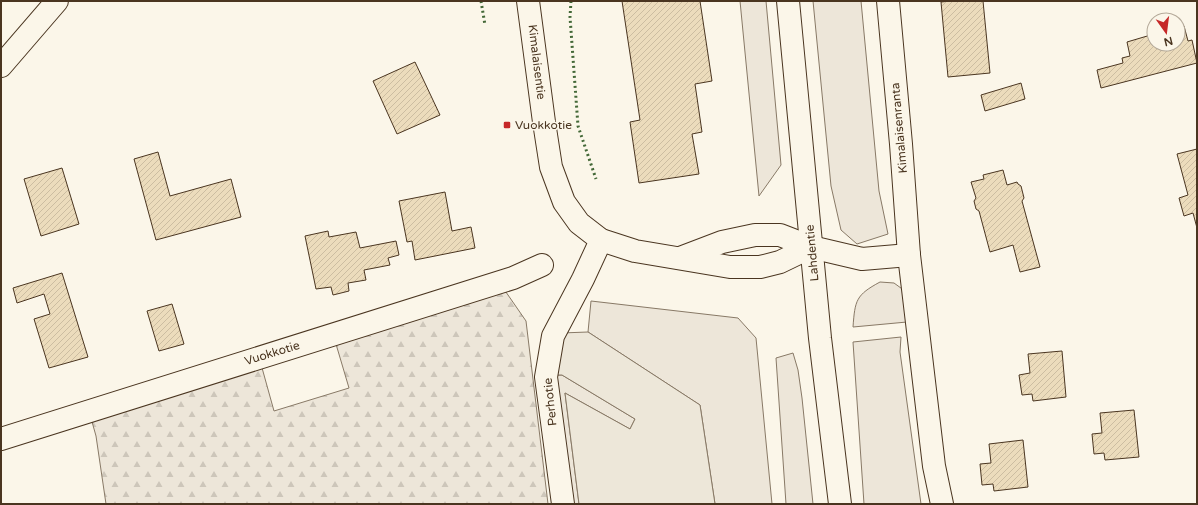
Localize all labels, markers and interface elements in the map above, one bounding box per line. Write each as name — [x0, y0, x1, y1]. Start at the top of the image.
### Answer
north arrow — [1146, 12, 1186, 52]
street label: Kimalaisentie — [525, 24, 549, 101]
text: N — [1162, 34, 1174, 49]
street label: Kimalaisenranta — [888, 82, 910, 174]
place label: Vuokkotie — [515, 118, 572, 132]
marker: Vuokkotie — [502, 120, 512, 130]
street label: Lahdentie — [803, 224, 821, 282]
street label: Vuokkotie — [243, 338, 302, 368]
street label: Perhotie — [540, 377, 559, 427]

